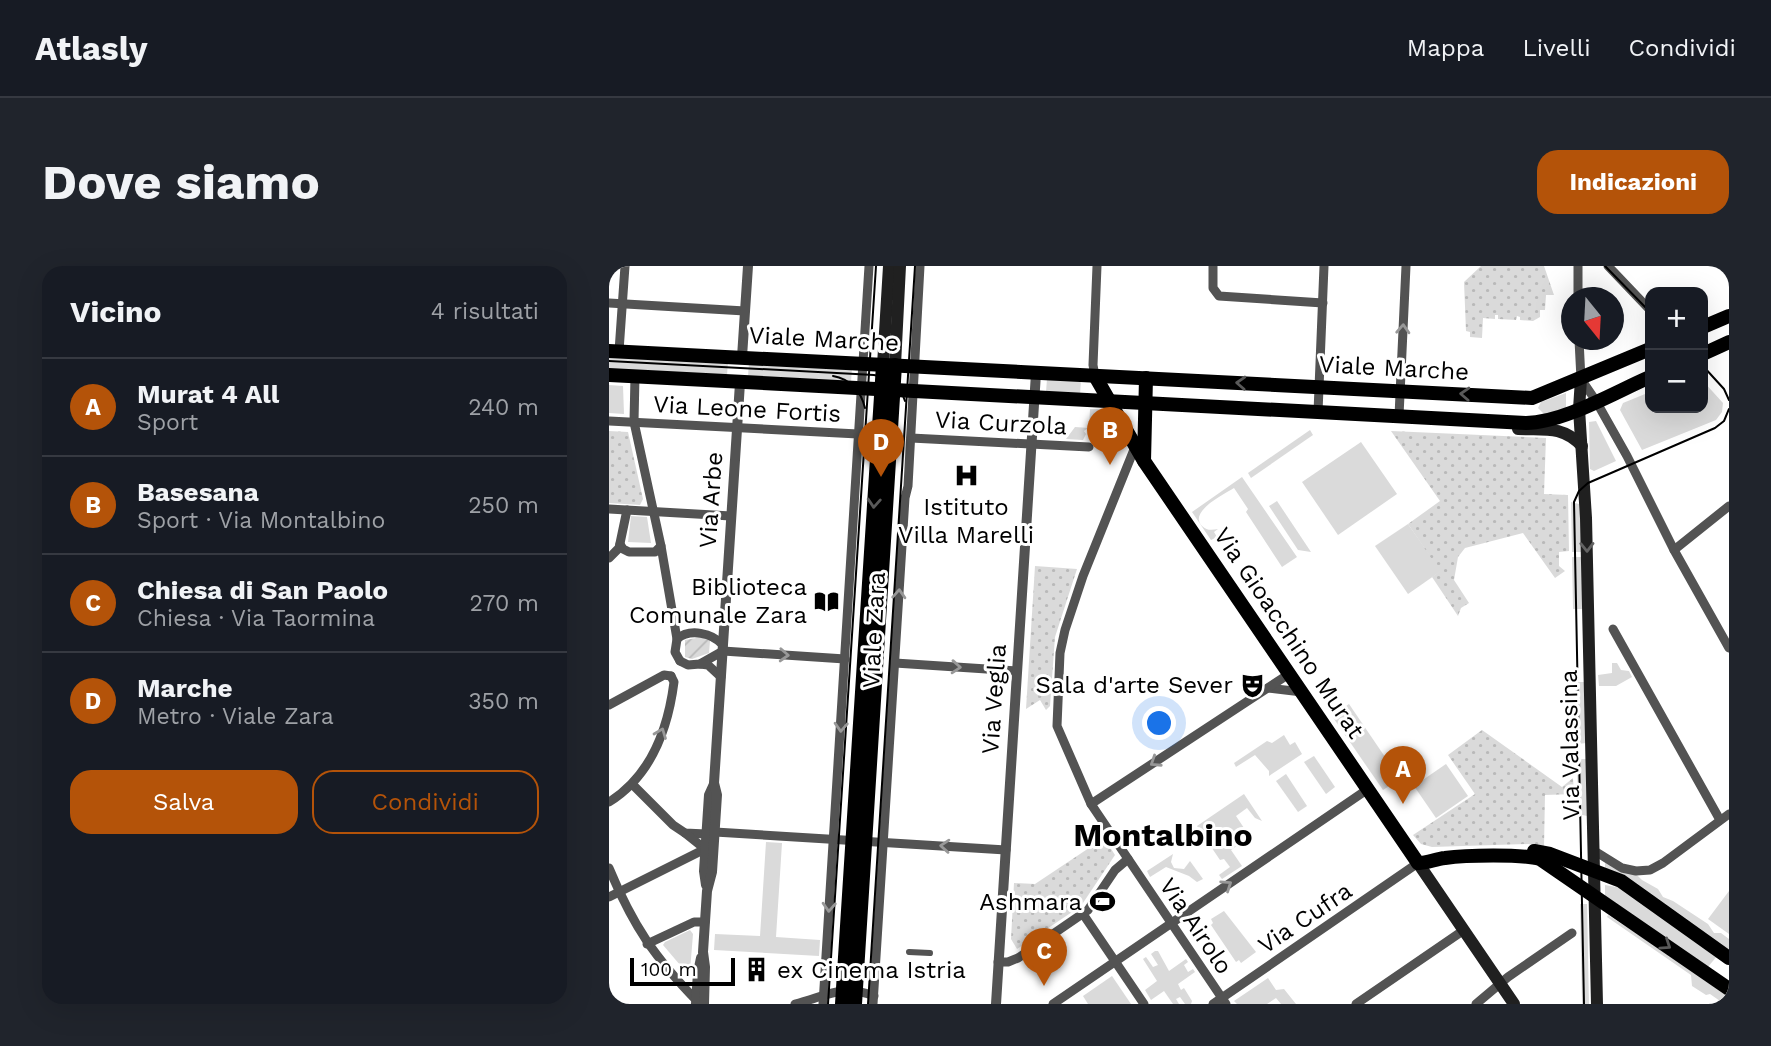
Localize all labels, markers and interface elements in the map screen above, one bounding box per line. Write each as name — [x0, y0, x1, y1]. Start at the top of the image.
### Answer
text: Atlasly — [35, 29, 147, 68]
text: Mappa — [1407, 34, 1484, 62]
text: Livelli — [1522, 34, 1591, 62]
text: Condividi — [1629, 34, 1736, 62]
button: Indicazioni — [1537, 150, 1729, 214]
text: Dove siamo — [42, 153, 320, 211]
north arrow — [1561, 287, 1624, 350]
map controls — [1645, 287, 1708, 413]
button: + — [1645, 287, 1708, 350]
text: Vicino — [70, 294, 162, 329]
text: 4 risultati — [431, 298, 539, 325]
street label: Viale Marche — [748, 321, 900, 357]
one-way arrow — [1395, 323, 1410, 334]
street label: Viale Marche — [1318, 350, 1470, 386]
button: − — [1645, 350, 1708, 413]
one-way arrow — [1235, 376, 1246, 391]
text: Murat 4 All — [137, 379, 279, 409]
one-way arrow — [1459, 387, 1470, 402]
street label: Via Leone Fortis — [652, 390, 842, 428]
text: A — [85, 394, 101, 421]
text: 240 m — [468, 394, 539, 421]
street label: Via Curzola — [934, 406, 1068, 440]
pin: B — [1087, 407, 1133, 465]
text: Sport — [137, 409, 198, 436]
pin: D — [858, 419, 904, 477]
street label: Via Arbe — [694, 451, 728, 549]
hospital icon: Istituto Villa Marelli — [952, 462, 980, 490]
text: Basesana — [137, 477, 259, 507]
text: B — [85, 492, 101, 519]
text: 250 m — [468, 492, 539, 519]
place label: Istituto Villa Marelli — [898, 493, 1034, 549]
one-way arrow — [866, 498, 881, 509]
text: Sport · Via Montalbino — [137, 507, 385, 534]
street label: Via Gioacchino Murat — [1208, 522, 1370, 744]
one-way arrow — [1579, 541, 1594, 552]
street label: Viale Zara — [857, 571, 891, 689]
place label: Biblioteca Comunale Zara — [629, 573, 807, 629]
text: Chiesa di San Paolo — [137, 575, 388, 605]
library icon: Biblioteca Comunale Zara — [813, 587, 841, 615]
one-way arrow — [891, 589, 906, 600]
text: C — [85, 590, 101, 617]
text: 270 m — [470, 590, 539, 617]
text: Chiesa · Via Taormina — [137, 605, 375, 632]
street label: Via Veglia — [976, 643, 1012, 755]
one-way arrow — [779, 647, 790, 662]
one-way arrow — [951, 659, 962, 674]
street label: Via Valassina — [1555, 669, 1585, 821]
place label: Sala d'arte Sever — [1036, 671, 1233, 699]
theatre icon: Sala d'arte Sever — [1239, 671, 1267, 699]
text: Marche — [137, 673, 233, 703]
text: D — [85, 688, 101, 715]
text: 350 m — [468, 688, 539, 715]
text: Metro · Viale Zara — [137, 703, 334, 730]
your location — [1142, 706, 1176, 740]
one-way arrow — [834, 722, 849, 733]
one-way arrow — [653, 727, 667, 739]
pin: A — [1380, 746, 1426, 804]
one-way arrow — [1150, 754, 1163, 766]
button: Salva — [70, 770, 298, 834]
button: Condividi — [312, 770, 539, 834]
district label: Montalbino — [1073, 816, 1253, 854]
one-way arrow — [939, 839, 950, 854]
street label: Via Airolo — [1154, 873, 1238, 979]
street label: Via Cufra — [1253, 877, 1357, 959]
one-way arrow — [1219, 881, 1232, 893]
place label: Ashmara — [979, 888, 1082, 916]
sports icon: Ashmara — [1088, 888, 1116, 916]
one-way arrow — [821, 902, 836, 913]
pin: C — [1021, 928, 1067, 986]
one-way arrow — [1658, 937, 1671, 950]
scale bar — [630, 955, 735, 987]
building icon: ex Cinema Istria — [743, 956, 771, 984]
place label: ex Cinema Istria — [777, 956, 966, 984]
text: 100 m — [641, 958, 697, 981]

